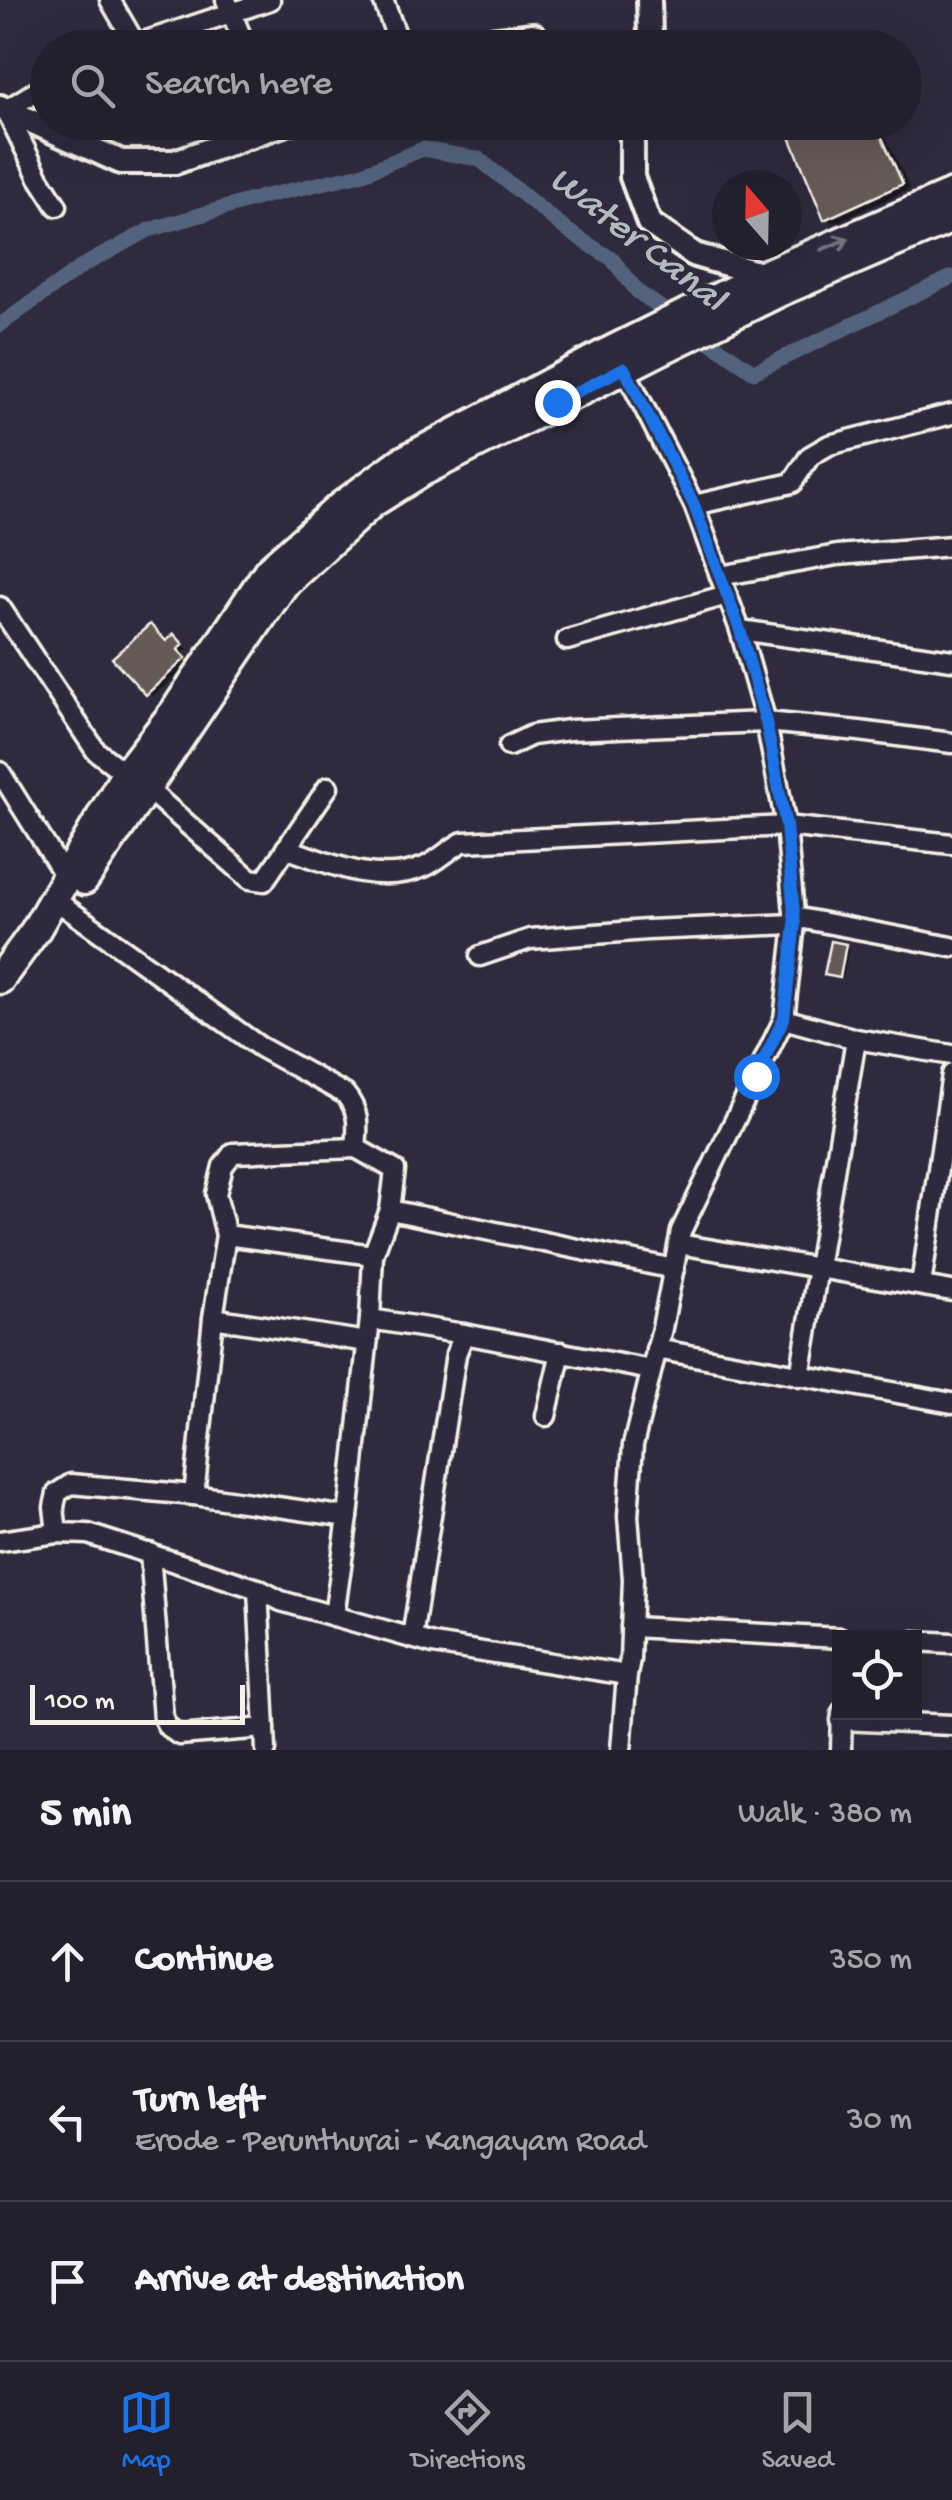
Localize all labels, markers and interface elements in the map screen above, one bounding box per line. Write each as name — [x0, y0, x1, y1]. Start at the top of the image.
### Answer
search box — [30, 30, 922, 140]
icon: search — [65, 58, 120, 113]
text: Search here — [145, 63, 332, 107]
water label: Water Canal — [539, 158, 735, 326]
north arrow — [712, 170, 802, 260]
one-way arrow — [819, 234, 850, 252]
route end — [535, 380, 581, 426]
route start — [734, 1054, 780, 1100]
map controls — [832, 1630, 922, 1720]
button: locate — [832, 1630, 922, 1720]
scale bar — [30, 1680, 245, 1724]
text: 100 m — [45, 1686, 115, 1719]
text: 5 min — [40, 1791, 131, 1840]
text: Walk · 380 m — [738, 1796, 912, 1834]
icon: ahead — [40, 1934, 95, 1989]
text: Continue — [135, 1939, 273, 1983]
text: 350 m — [830, 1942, 912, 1980]
text: Turn left — [135, 2080, 263, 2124]
icon: left — [40, 2094, 95, 2149]
text: 30 m — [847, 2102, 912, 2140]
text: Erode - Perunthurai - Kangayam Road — [135, 2124, 646, 2162]
icon: arrive — [40, 2254, 95, 2309]
text: Arrive at destination — [135, 2259, 464, 2303]
tab: Map — [119, 2385, 174, 2478]
tab: Directions — [411, 2385, 525, 2478]
tab: Saved — [762, 2385, 833, 2478]

